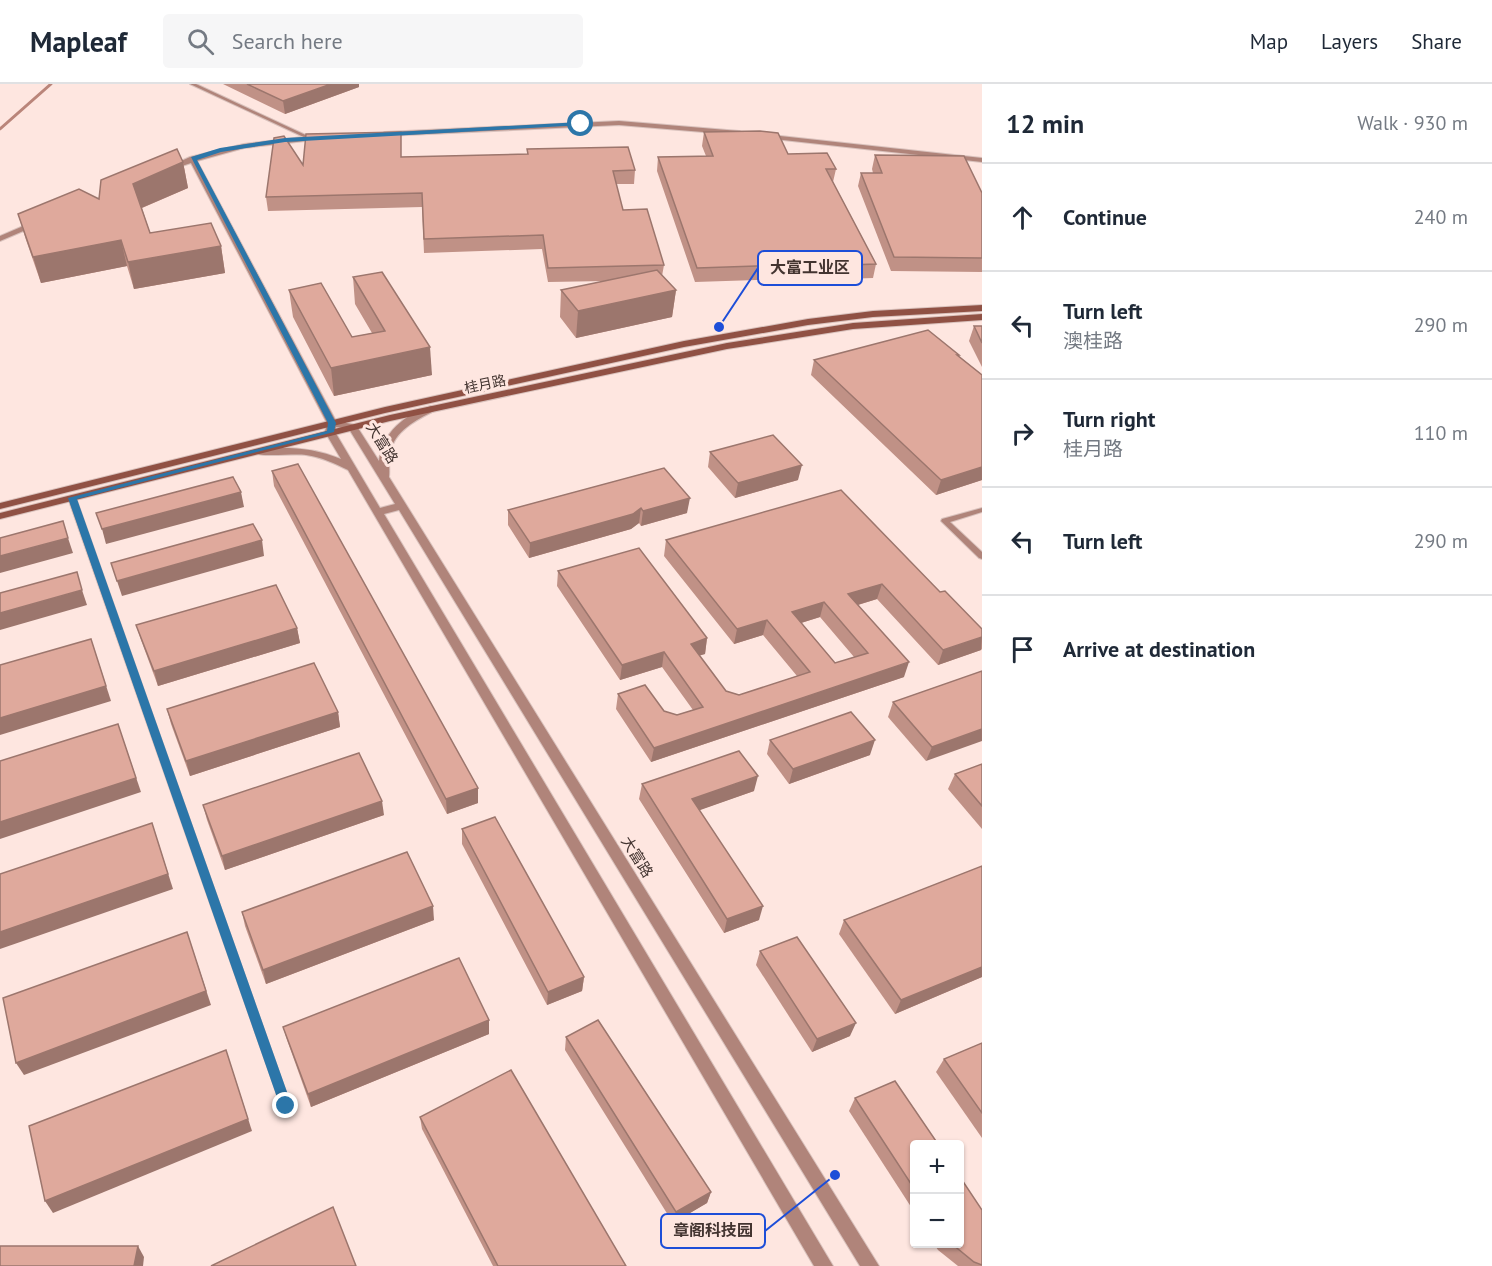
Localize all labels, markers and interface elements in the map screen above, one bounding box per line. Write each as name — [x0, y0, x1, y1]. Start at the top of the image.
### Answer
search box — [163, 14, 583, 68]
text: Mapleaf — [30, 23, 127, 60]
icon: search — [184, 25, 217, 58]
text: Search here — [232, 27, 343, 55]
text: Map — [1250, 28, 1288, 55]
text: Layers — [1321, 28, 1378, 55]
text: Share — [1411, 28, 1462, 55]
text: 12 min — [1006, 107, 1084, 140]
route start — [567, 110, 593, 136]
text: Walk · 930 m — [1357, 110, 1468, 136]
icon: ahead — [1006, 201, 1039, 234]
text: Continue — [1063, 203, 1147, 231]
text: 240 m — [1414, 204, 1468, 230]
callout: 大富工业区 — [758, 251, 862, 285]
text: 大富工业区 — [770, 257, 850, 277]
text: Turn left — [1063, 297, 1143, 325]
icon: left — [1006, 309, 1039, 342]
text: 290 m — [1414, 312, 1468, 338]
text: 澳桂路 — [1063, 328, 1123, 354]
street label: 桂月路 — [463, 371, 507, 397]
text: Turn right — [1063, 405, 1155, 433]
icon: right — [1006, 417, 1039, 450]
street label: 大富路 — [362, 419, 402, 467]
text: 110 m — [1414, 420, 1468, 446]
text: 桂月路 — [1063, 436, 1123, 462]
icon: left — [1006, 525, 1039, 558]
text: Turn left — [1063, 527, 1143, 555]
text: 290 m — [1414, 528, 1468, 554]
icon: arrive — [1006, 633, 1039, 666]
text: Arrive at destination — [1063, 635, 1255, 663]
street label: 大富路 — [617, 833, 657, 881]
route end — [272, 1092, 298, 1118]
map controls — [910, 1140, 964, 1248]
button: + — [910, 1140, 964, 1194]
button: − — [910, 1194, 964, 1248]
callout: 章阁科技园 — [661, 1214, 765, 1248]
text: 章阁科技园 — [673, 1220, 753, 1240]

